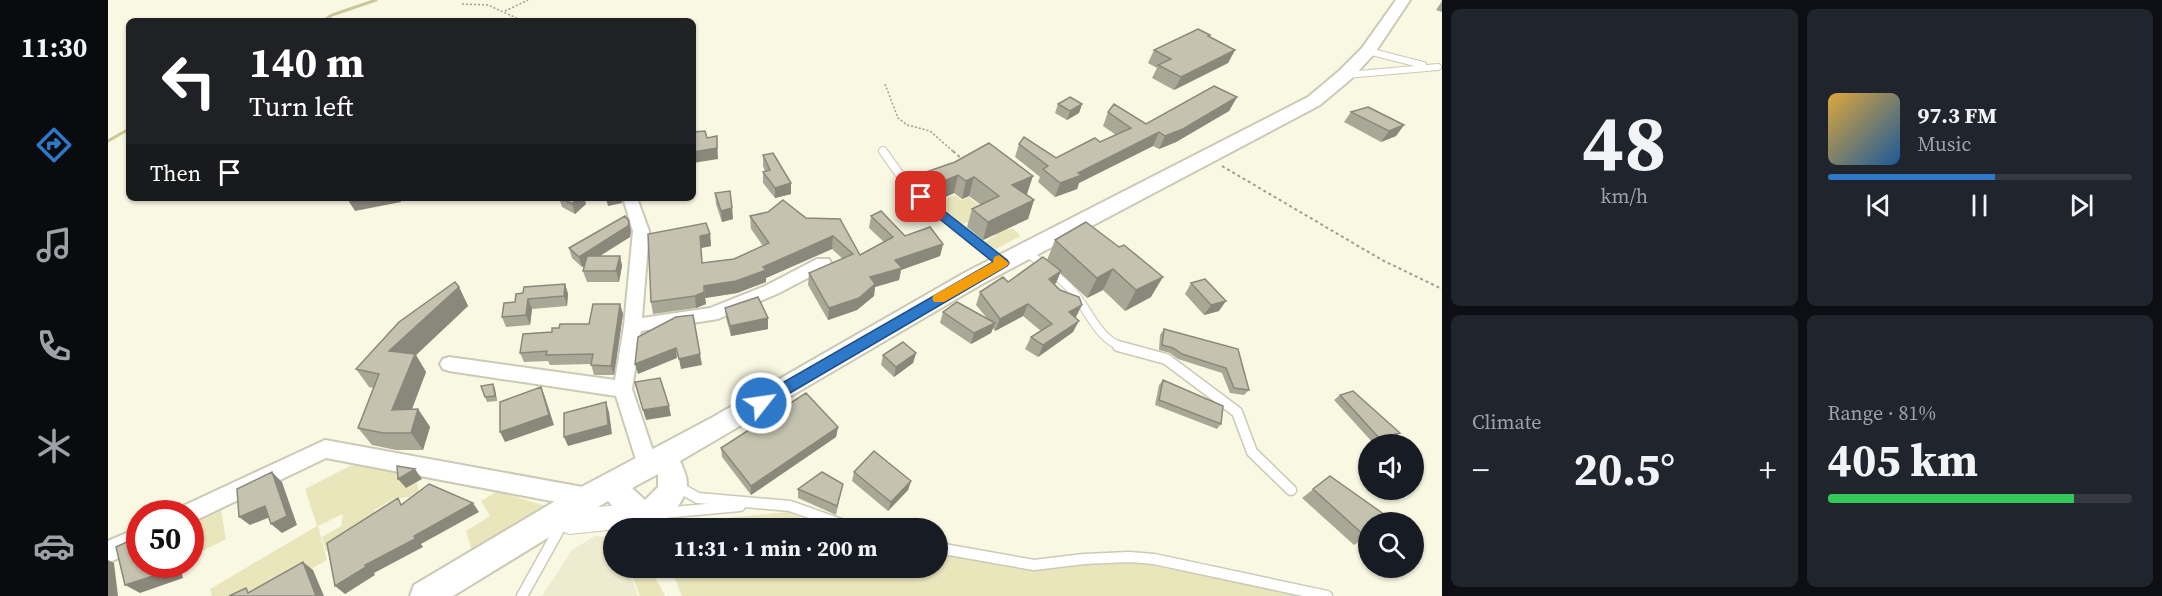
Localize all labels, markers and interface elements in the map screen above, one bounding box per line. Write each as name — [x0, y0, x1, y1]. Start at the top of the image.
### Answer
text: 11:30 — [21, 29, 87, 66]
text: 140 m — [249, 33, 364, 91]
icon: left — [150, 42, 228, 120]
text: Turn left — [249, 88, 353, 125]
text: 48 — [1582, 89, 1667, 196]
text: 97.3 FM — [1918, 100, 1997, 130]
icon: directions — [33, 124, 75, 166]
text: Music — [1918, 130, 1971, 158]
icon: arrive — [213, 156, 246, 189]
text: Then — [150, 158, 201, 188]
pin — [895, 171, 946, 222]
icon: arrive — [904, 180, 937, 213]
text: km/h — [1600, 182, 1648, 210]
icon: previous — [1862, 189, 1895, 222]
icon: pause — [1963, 189, 1996, 222]
icon: next — [2065, 189, 2098, 222]
icon: music — [33, 224, 75, 266]
icon: phone — [33, 325, 75, 367]
position arrow — [729, 371, 793, 435]
text: Range · 81% — [1828, 399, 1936, 427]
text: Climate — [1472, 408, 1541, 436]
icon: climate — [33, 425, 75, 467]
text: 405 km — [1828, 429, 1978, 491]
map controls — [1358, 434, 1424, 578]
button: sound — [1358, 434, 1424, 500]
text: 20.5° — [1574, 438, 1675, 500]
text: − — [1472, 447, 1490, 492]
text: + — [1759, 447, 1777, 492]
speed limit sign: 50 — [126, 500, 204, 578]
button: search — [1358, 512, 1424, 578]
icon: car — [33, 525, 75, 567]
text: 11:31 · 1 min · 200 m — [674, 533, 877, 563]

